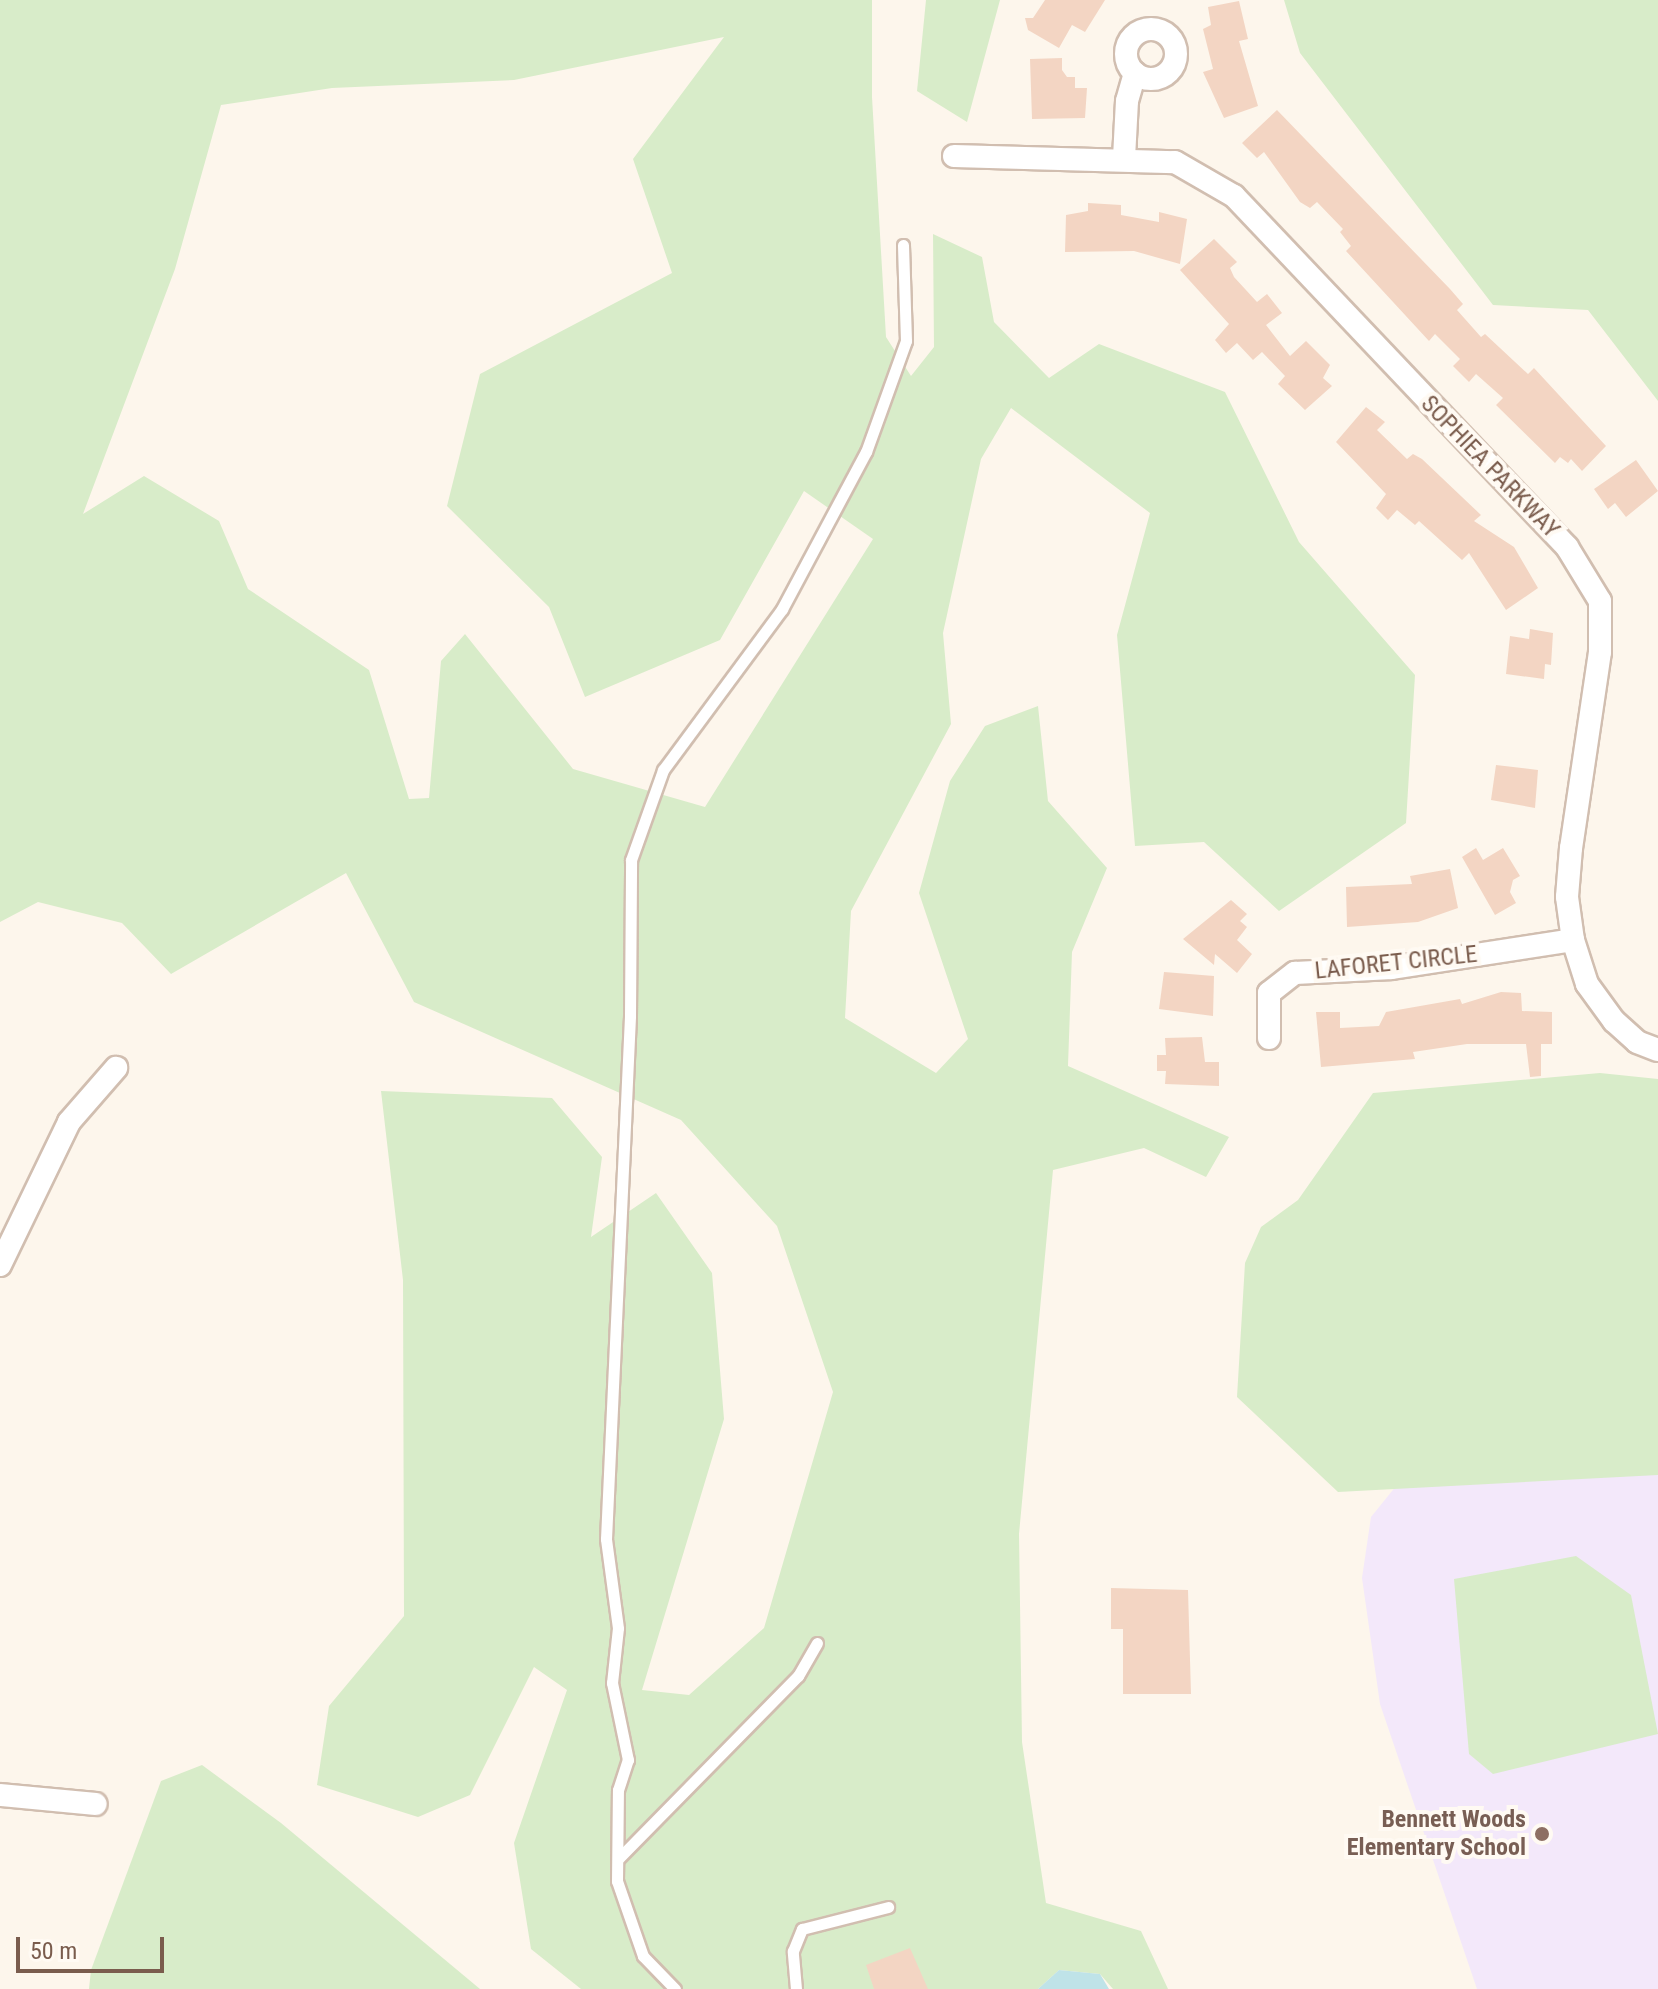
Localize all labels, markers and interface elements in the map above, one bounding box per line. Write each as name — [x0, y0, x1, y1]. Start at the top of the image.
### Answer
street label: SOPHIEA PARKWAY — [1415, 390, 1565, 544]
street label: LAFORET CIRCLE — [1313, 940, 1479, 986]
place label: Bennett Woods Elementary School — [1347, 1806, 1526, 1862]
marker: Bennett Woods Elementary School — [1533, 1825, 1551, 1843]
scale bar — [20, 1921, 168, 1971]
text: 50 m — [30, 1937, 77, 1965]

